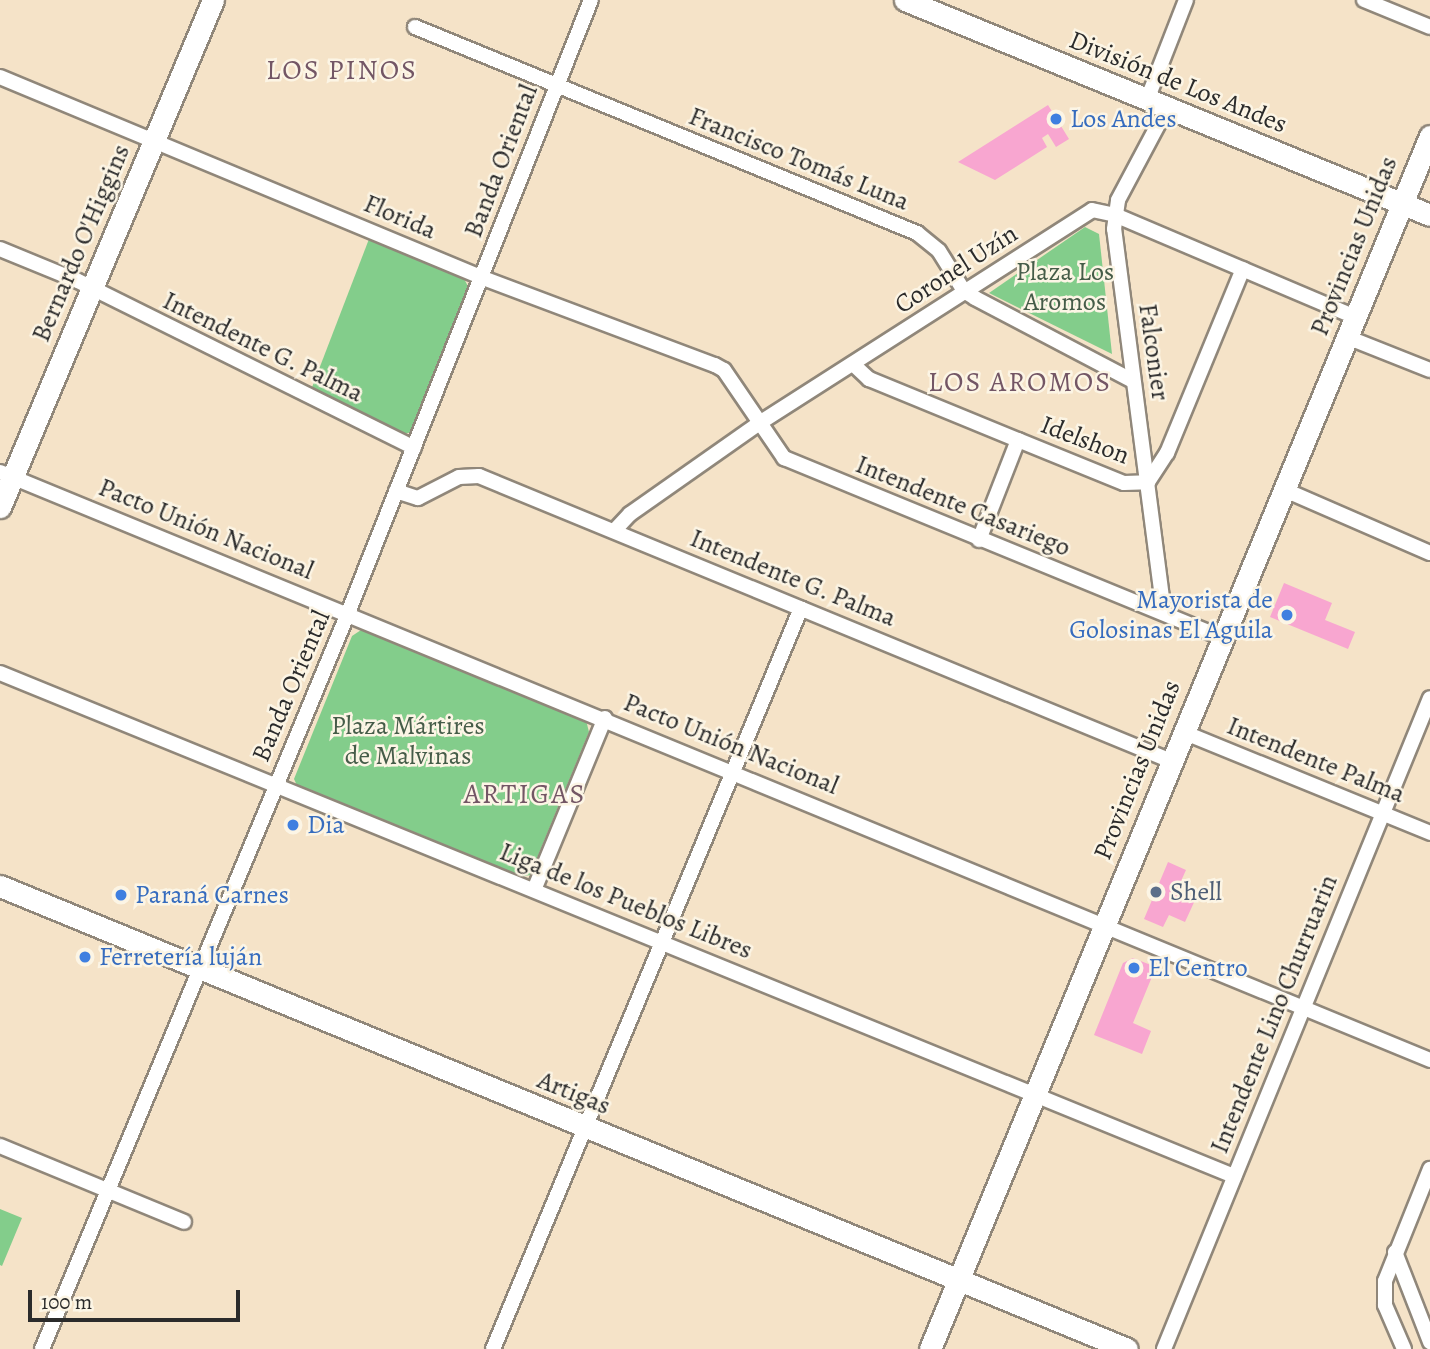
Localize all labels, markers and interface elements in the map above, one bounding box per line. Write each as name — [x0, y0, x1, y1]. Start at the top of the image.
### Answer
street label: División de Los Andes — [1065, 24, 1291, 140]
district label: LOS PINOS — [267, 53, 417, 87]
street label: Banda Oriental — [458, 80, 544, 242]
street label: Francisco Tomás Luna — [684, 101, 914, 217]
place label: Los Andes — [1070, 103, 1177, 135]
marker: Los Andes — [1048, 111, 1064, 127]
street label: Bernardo O'Higgins — [25, 140, 137, 346]
street label: Provincias Unidas — [1304, 152, 1404, 340]
street label: Florida — [359, 188, 441, 246]
street label: Coronel Uzín — [889, 218, 1023, 320]
park label: Plaza Los Aromos — [1016, 256, 1114, 318]
street label: Intendente G. Palma — [158, 285, 368, 409]
street label: Falconier — [1132, 302, 1176, 402]
district label: LOS AROMOS — [929, 365, 1111, 399]
street label: Idelshon — [1036, 409, 1134, 471]
street label: Intendente Casariego — [851, 449, 1075, 563]
street label: Pacto Unión Nacional — [94, 472, 318, 586]
street label: Intendente G. Palma — [685, 522, 901, 634]
place label: Mayorista de Golosinas El Aguila — [1069, 584, 1273, 646]
street label: Banda Oriental — [245, 606, 337, 766]
marker: Mayorista de Golosinas El Aguila — [1279, 607, 1295, 623]
street label: Provincias Unidas — [1087, 676, 1187, 864]
street label: Pacto Unión Nacional — [619, 687, 843, 801]
park label: Plaza Mártires de Malvinas — [331, 710, 485, 772]
street label: Intendente Palma — [1222, 710, 1410, 810]
district label: ARTIGAS — [465, 777, 585, 811]
place label: Dia — [307, 809, 345, 841]
marker: Dia — [285, 817, 301, 833]
street label: Liga de los Pueblos Libres — [495, 836, 757, 966]
street label: Intendente Lino Churruarin — [1204, 870, 1344, 1158]
place label: Shell — [1170, 876, 1222, 908]
place label: Paraná Carnes — [135, 879, 289, 911]
marker: Shell — [1148, 884, 1164, 900]
marker: Paraná Carnes — [113, 887, 129, 903]
place label: Ferretería luján — [99, 941, 262, 973]
marker: Ferretería luján — [77, 949, 93, 965]
place label: El Centro — [1148, 952, 1248, 984]
marker: El Centro — [1126, 960, 1142, 976]
street label: Artigas — [533, 1064, 615, 1122]
scale bar — [32, 1276, 243, 1320]
text: 100 m — [41, 1288, 92, 1316]

